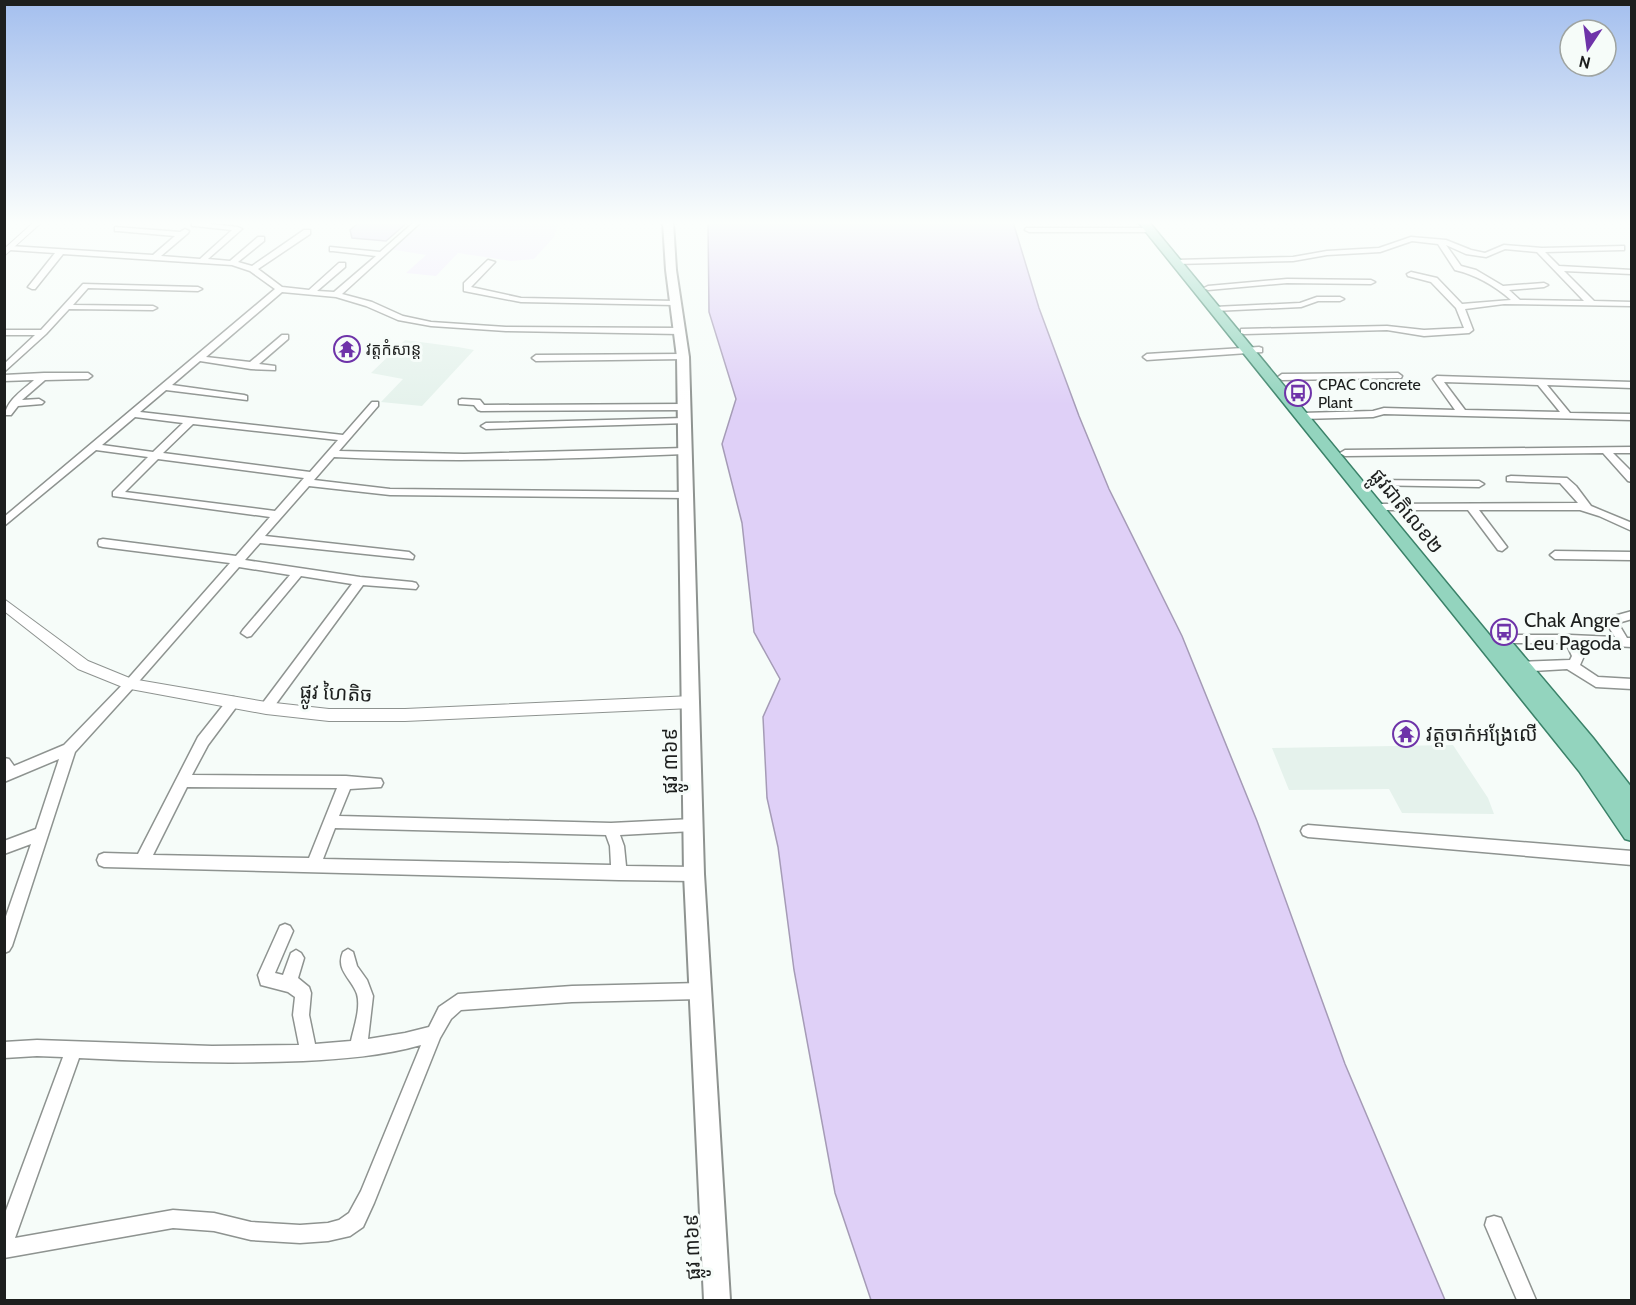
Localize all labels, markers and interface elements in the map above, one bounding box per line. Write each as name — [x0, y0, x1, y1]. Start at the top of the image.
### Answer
north arrow — [1558, 18, 1618, 78]
text: N — [1577, 52, 1592, 73]
temple icon: វត្តកំសាន្ត — [332, 334, 362, 364]
place label: វត្តកំសាន្ត — [366, 339, 421, 359]
place label: CPAC Concrete Plant — [1318, 375, 1421, 412]
bus stop icon: CPAC Concrete Plant — [1283, 378, 1313, 408]
street label: ផ្លូវជាតិលេខ២ — [1360, 464, 1449, 563]
place label: Chak Angre Leu Pagoda — [1524, 608, 1622, 655]
bus stop icon: Chak Angre Leu Pagoda — [1489, 617, 1519, 647]
street label: ផ្លូវ ហៃតិច — [299, 679, 373, 714]
temple icon: វត្តចាក់អង្រែលើ — [1391, 719, 1421, 749]
place label: វត្តចាក់អង្រែលើ — [1426, 722, 1538, 747]
street label: ផ្លូវ ៣៦៩ — [658, 728, 689, 794]
street label: ផ្លូវ ៣៦៩ — [679, 1213, 712, 1281]

